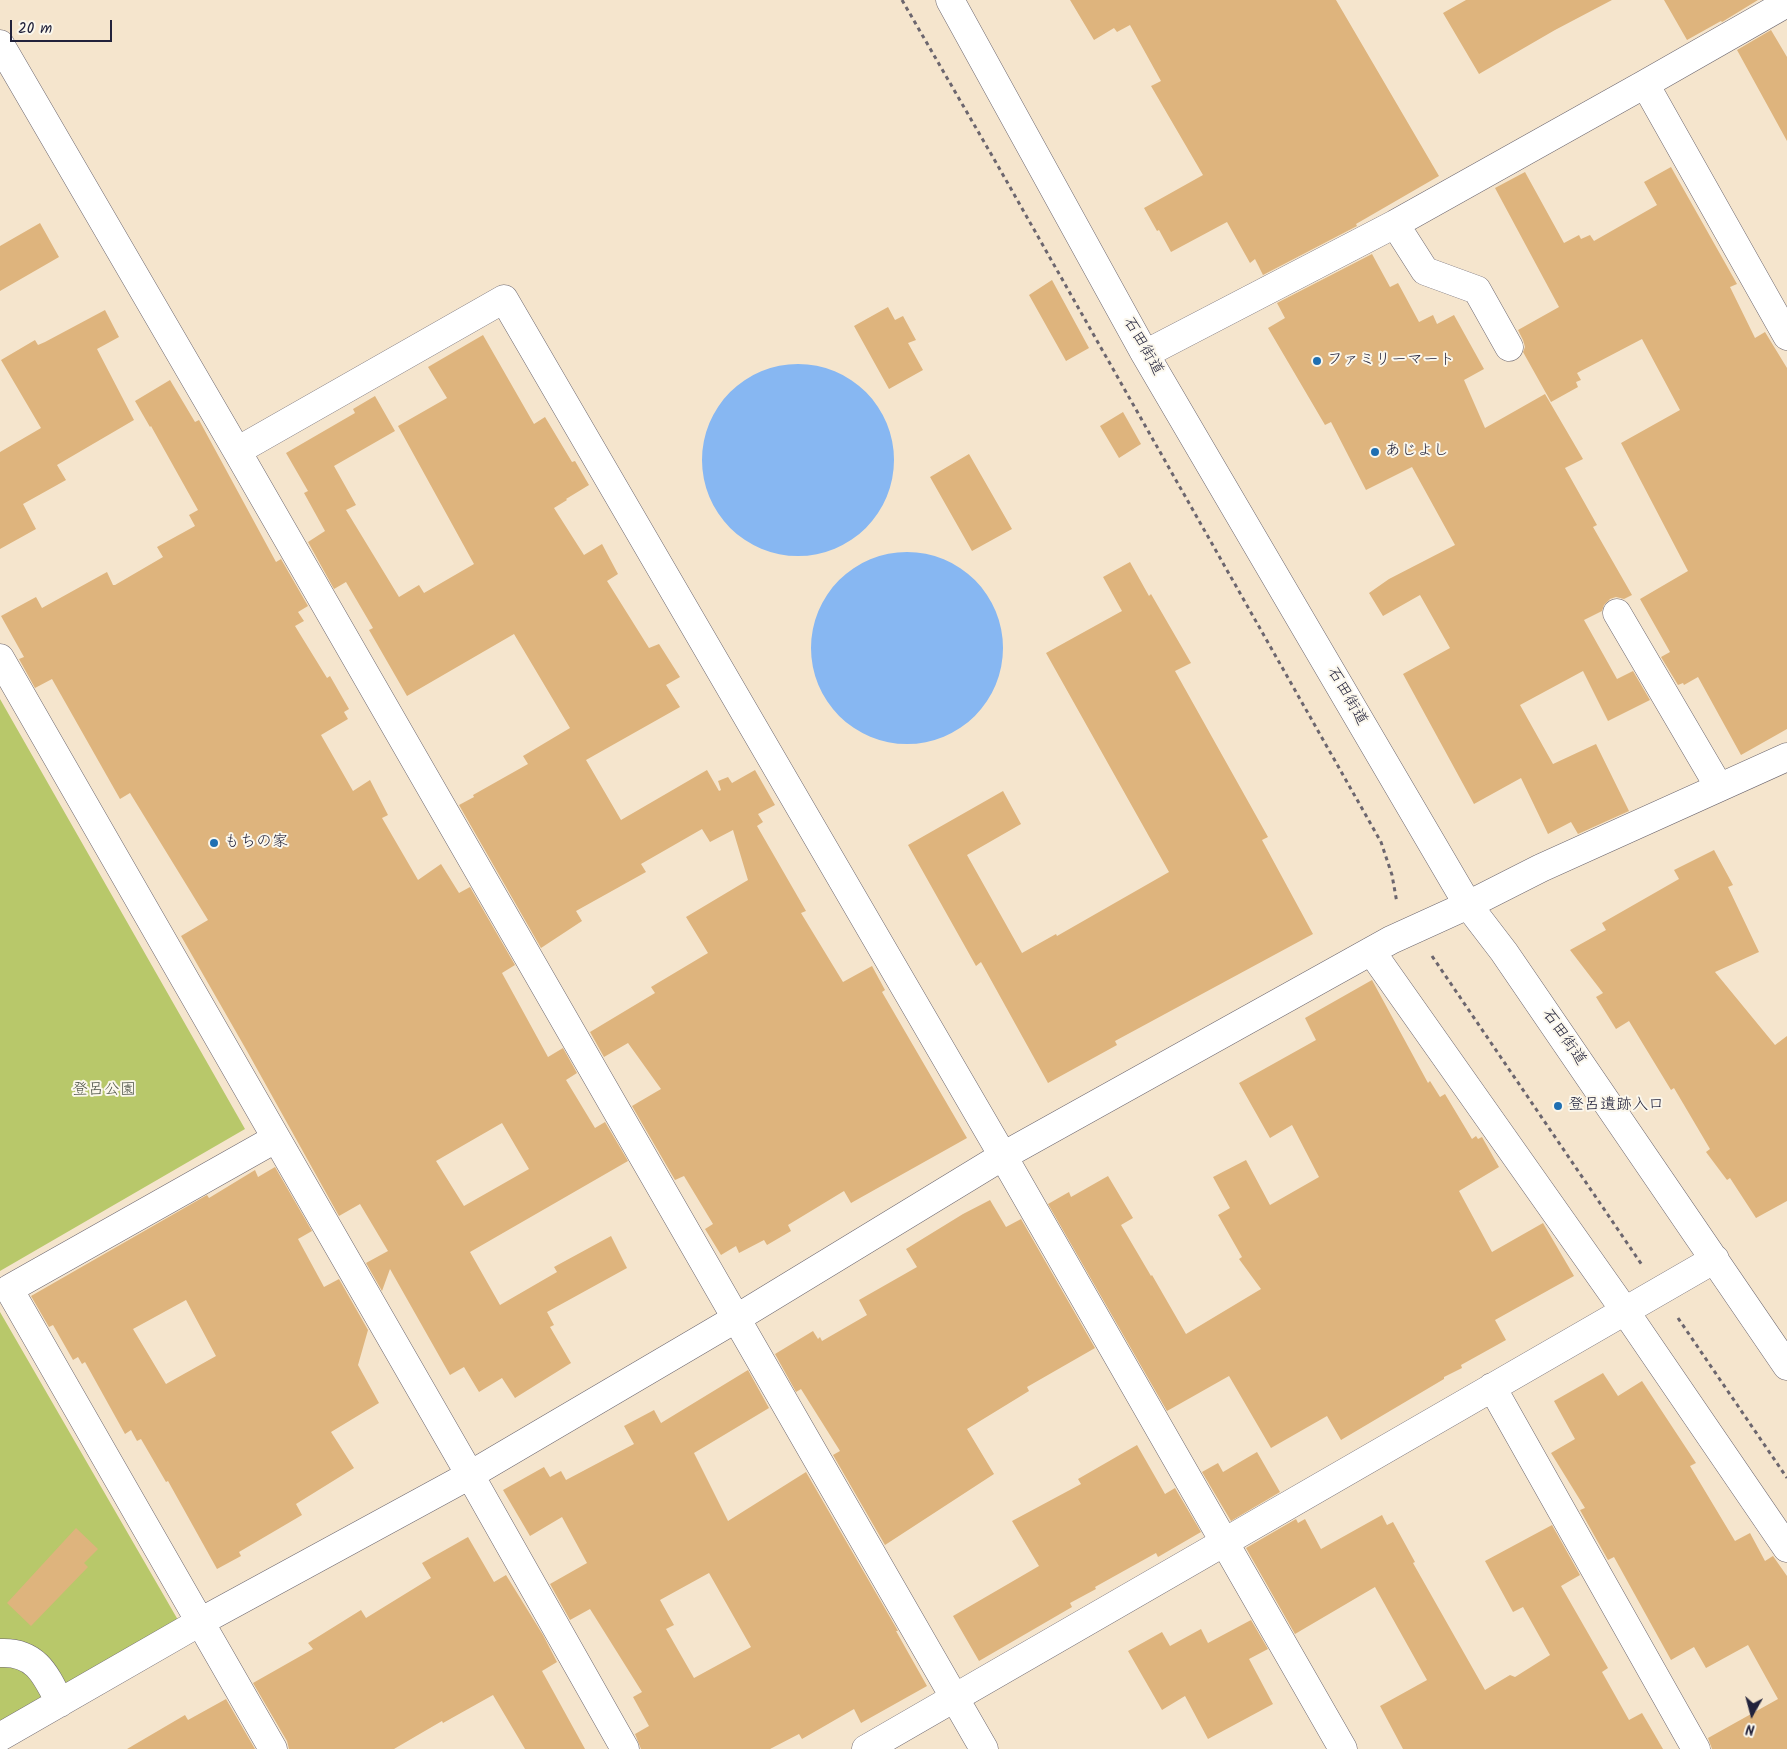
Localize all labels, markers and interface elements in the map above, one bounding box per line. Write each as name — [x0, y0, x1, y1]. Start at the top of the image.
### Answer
scale bar — [12, 10, 115, 42]
text: 20 m — [18, 17, 52, 41]
street label: 石田街道 — [1118, 314, 1166, 380]
place label: ファミリーマート — [1327, 351, 1455, 371]
marker: ファミリーマート — [1311, 355, 1323, 367]
place label: あじよし — [1385, 442, 1449, 462]
marker: あじよし — [1369, 446, 1381, 458]
street label: 石田街道 — [1322, 664, 1370, 730]
place label: もちの家 — [224, 833, 288, 853]
marker: もちの家 — [208, 837, 220, 849]
street label: 石田街道 — [1537, 1006, 1589, 1070]
park label: 登呂公園 — [72, 1081, 136, 1101]
place label: 登呂遺跡入口 — [1568, 1096, 1664, 1116]
marker: 登呂遺跡入口 — [1552, 1100, 1564, 1112]
north arrow — [1727, 1689, 1777, 1739]
text: N — [1744, 1717, 1756, 1740]

